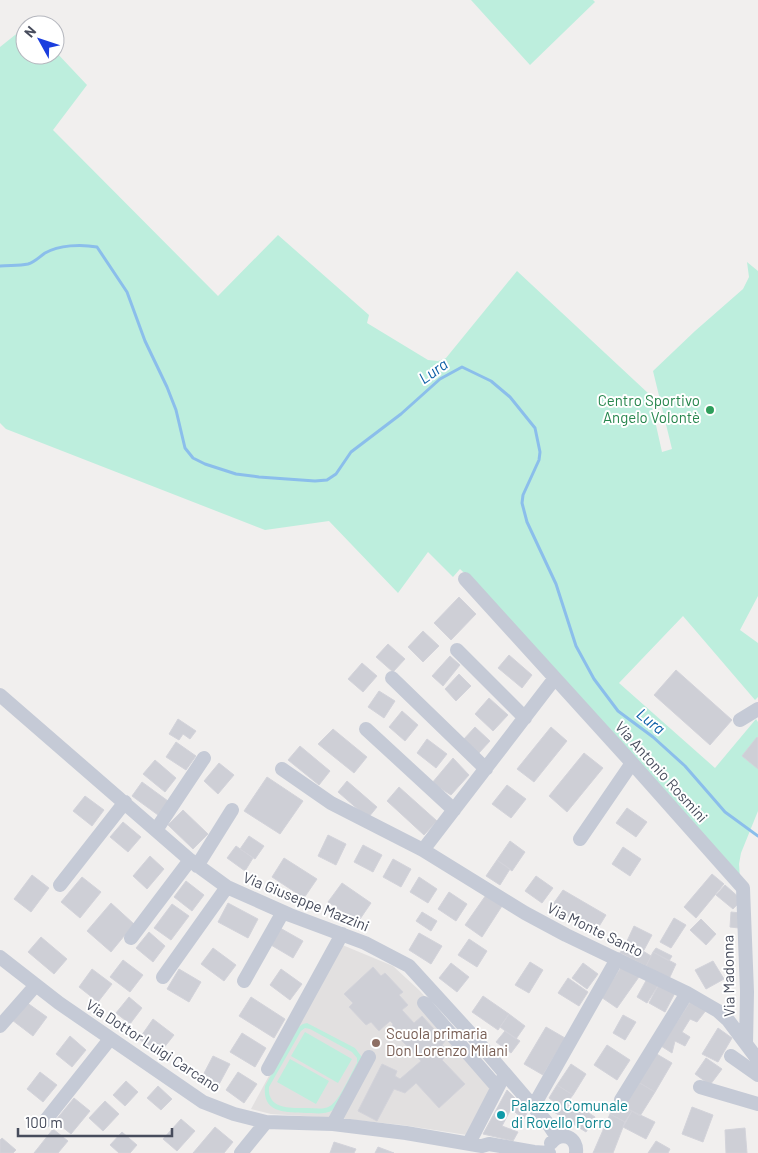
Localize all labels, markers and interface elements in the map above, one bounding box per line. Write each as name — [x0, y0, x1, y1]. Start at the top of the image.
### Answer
north arrow — [15, 15, 65, 65]
text: N — [20, 22, 39, 40]
water label: Lura — [415, 354, 451, 387]
place label: Centro Sportivo Angelo Volontè — [598, 391, 700, 426]
marker: Centro Sportivo Angelo Volontè — [704, 404, 716, 416]
water label: Lura — [633, 703, 669, 738]
street label: Via Antonio Rosmini — [612, 717, 712, 826]
street label: Via Giuseppe Mazzini — [241, 868, 372, 935]
street label: Via Monte Santo — [545, 898, 646, 960]
street label: Via Madonna — [718, 935, 738, 1017]
street label: Via Dottor Luigi Carcano — [83, 995, 224, 1095]
place label: Scuola primaria Don Lorenzo Milani — [386, 1024, 508, 1059]
marker: Scuola primaria Don Lorenzo Milani — [370, 1037, 382, 1049]
place label: Palazzo Comunale di Rovello Porro — [511, 1096, 628, 1131]
scale bar — [18, 1106, 171, 1138]
marker: Palazzo Comunale di Rovello Porro — [495, 1109, 507, 1121]
text: 100 m — [25, 1113, 63, 1131]

